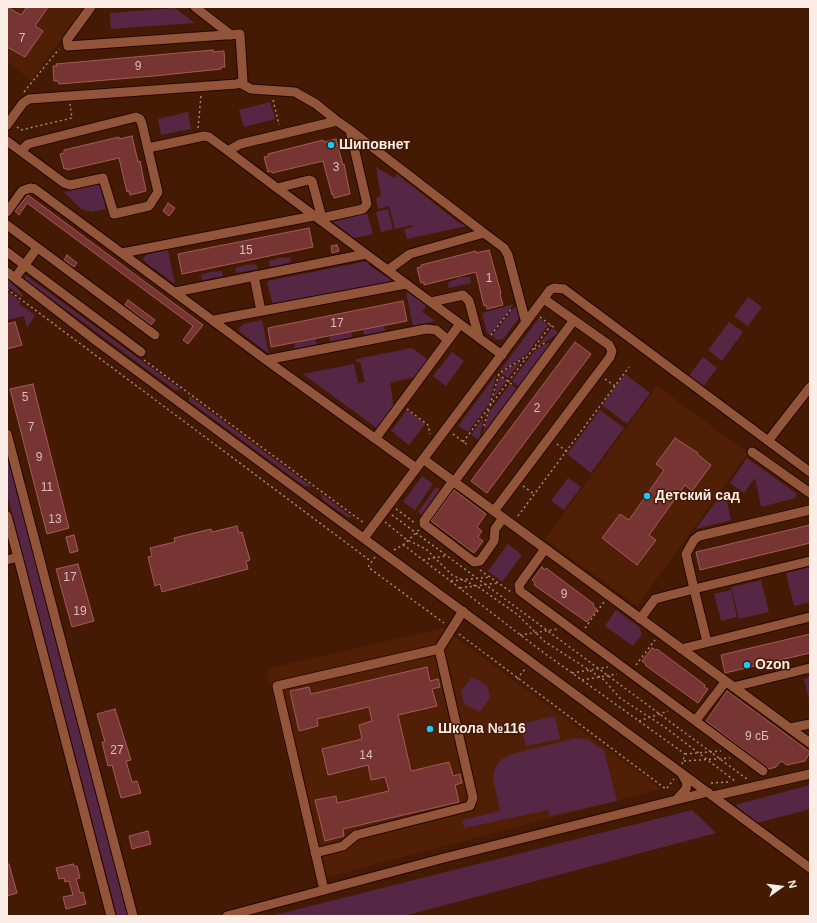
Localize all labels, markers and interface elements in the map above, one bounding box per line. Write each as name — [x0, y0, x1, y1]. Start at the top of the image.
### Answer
house number: 7 — [19, 32, 25, 46]
house number: 9 — [135, 60, 141, 74]
place label: Шиповнет — [339, 137, 410, 153]
marker: Шиповнет — [326, 140, 336, 150]
house number: 3 — [333, 161, 339, 175]
house number: 15 — [239, 244, 253, 258]
house number: 1 — [486, 272, 492, 286]
house number: 17 — [330, 317, 344, 331]
house number: 5 — [22, 391, 28, 405]
house number: 2 — [534, 402, 540, 416]
house number: 7 — [28, 421, 34, 435]
house number: 9 — [36, 451, 42, 465]
house number: 11 — [41, 481, 53, 495]
place label: Детский сад — [655, 488, 740, 504]
marker: Детский сад — [642, 491, 652, 501]
house number: 13 — [48, 513, 62, 527]
house number: 17 — [63, 571, 77, 585]
house number: 9 — [561, 588, 567, 602]
house number: 19 — [73, 605, 87, 619]
place label: Ozon — [755, 657, 790, 673]
marker: Ozon — [742, 660, 752, 670]
place label: Школа №116 — [438, 721, 526, 737]
marker: Школа №116 — [425, 724, 435, 734]
house number: 9 сБ — [745, 730, 769, 744]
house number: 27 — [110, 744, 124, 758]
house number: 14 — [359, 749, 373, 763]
north arrow — [761, 867, 801, 907]
text: N — [786, 879, 799, 889]

